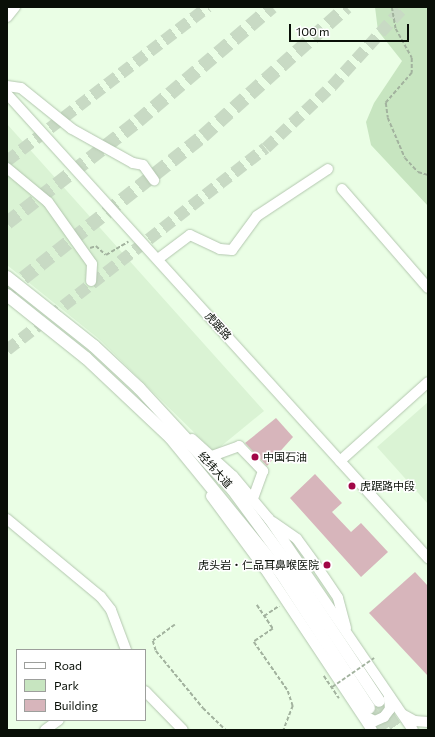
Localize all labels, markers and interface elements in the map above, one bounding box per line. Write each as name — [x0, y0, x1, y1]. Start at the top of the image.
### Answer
scale bar — [291, 16, 411, 42]
text: 100 m — [296, 24, 330, 38]
street label: 虎踞路 — [202, 309, 234, 343]
street label: 经纬大道 — [195, 449, 235, 491]
place label: 中国石油 — [263, 450, 307, 464]
marker: 中国石油 — [250, 452, 260, 462]
place label: 虎踞路中段 — [360, 479, 415, 493]
marker: 虎踞路中段 — [347, 481, 357, 491]
place label: 虎头岩‧仁品耳鼻喉医院 — [198, 558, 319, 572]
marker: 虎头岩‧仁品耳鼻喉医院 — [322, 560, 332, 570]
legend — [16, 649, 146, 721]
text: Road — [54, 658, 82, 672]
text: Park — [54, 678, 79, 692]
text: Building — [54, 698, 98, 712]

